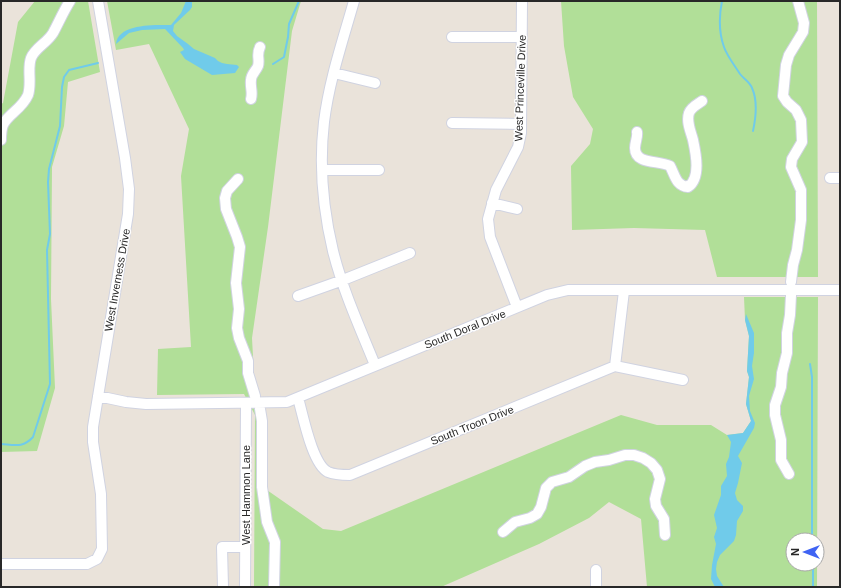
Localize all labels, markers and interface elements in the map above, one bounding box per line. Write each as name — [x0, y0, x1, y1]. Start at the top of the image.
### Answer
street label: West Princeville Drive — [512, 34, 528, 142]
street label: West Inverness Drive — [102, 228, 132, 332]
street label: South Doral Drive — [422, 307, 508, 351]
street label: South Troon Drive — [429, 403, 515, 447]
street label: West Hammon Lane — [240, 445, 252, 545]
north arrow — [785, 532, 825, 572]
text: N — [789, 548, 801, 556]

